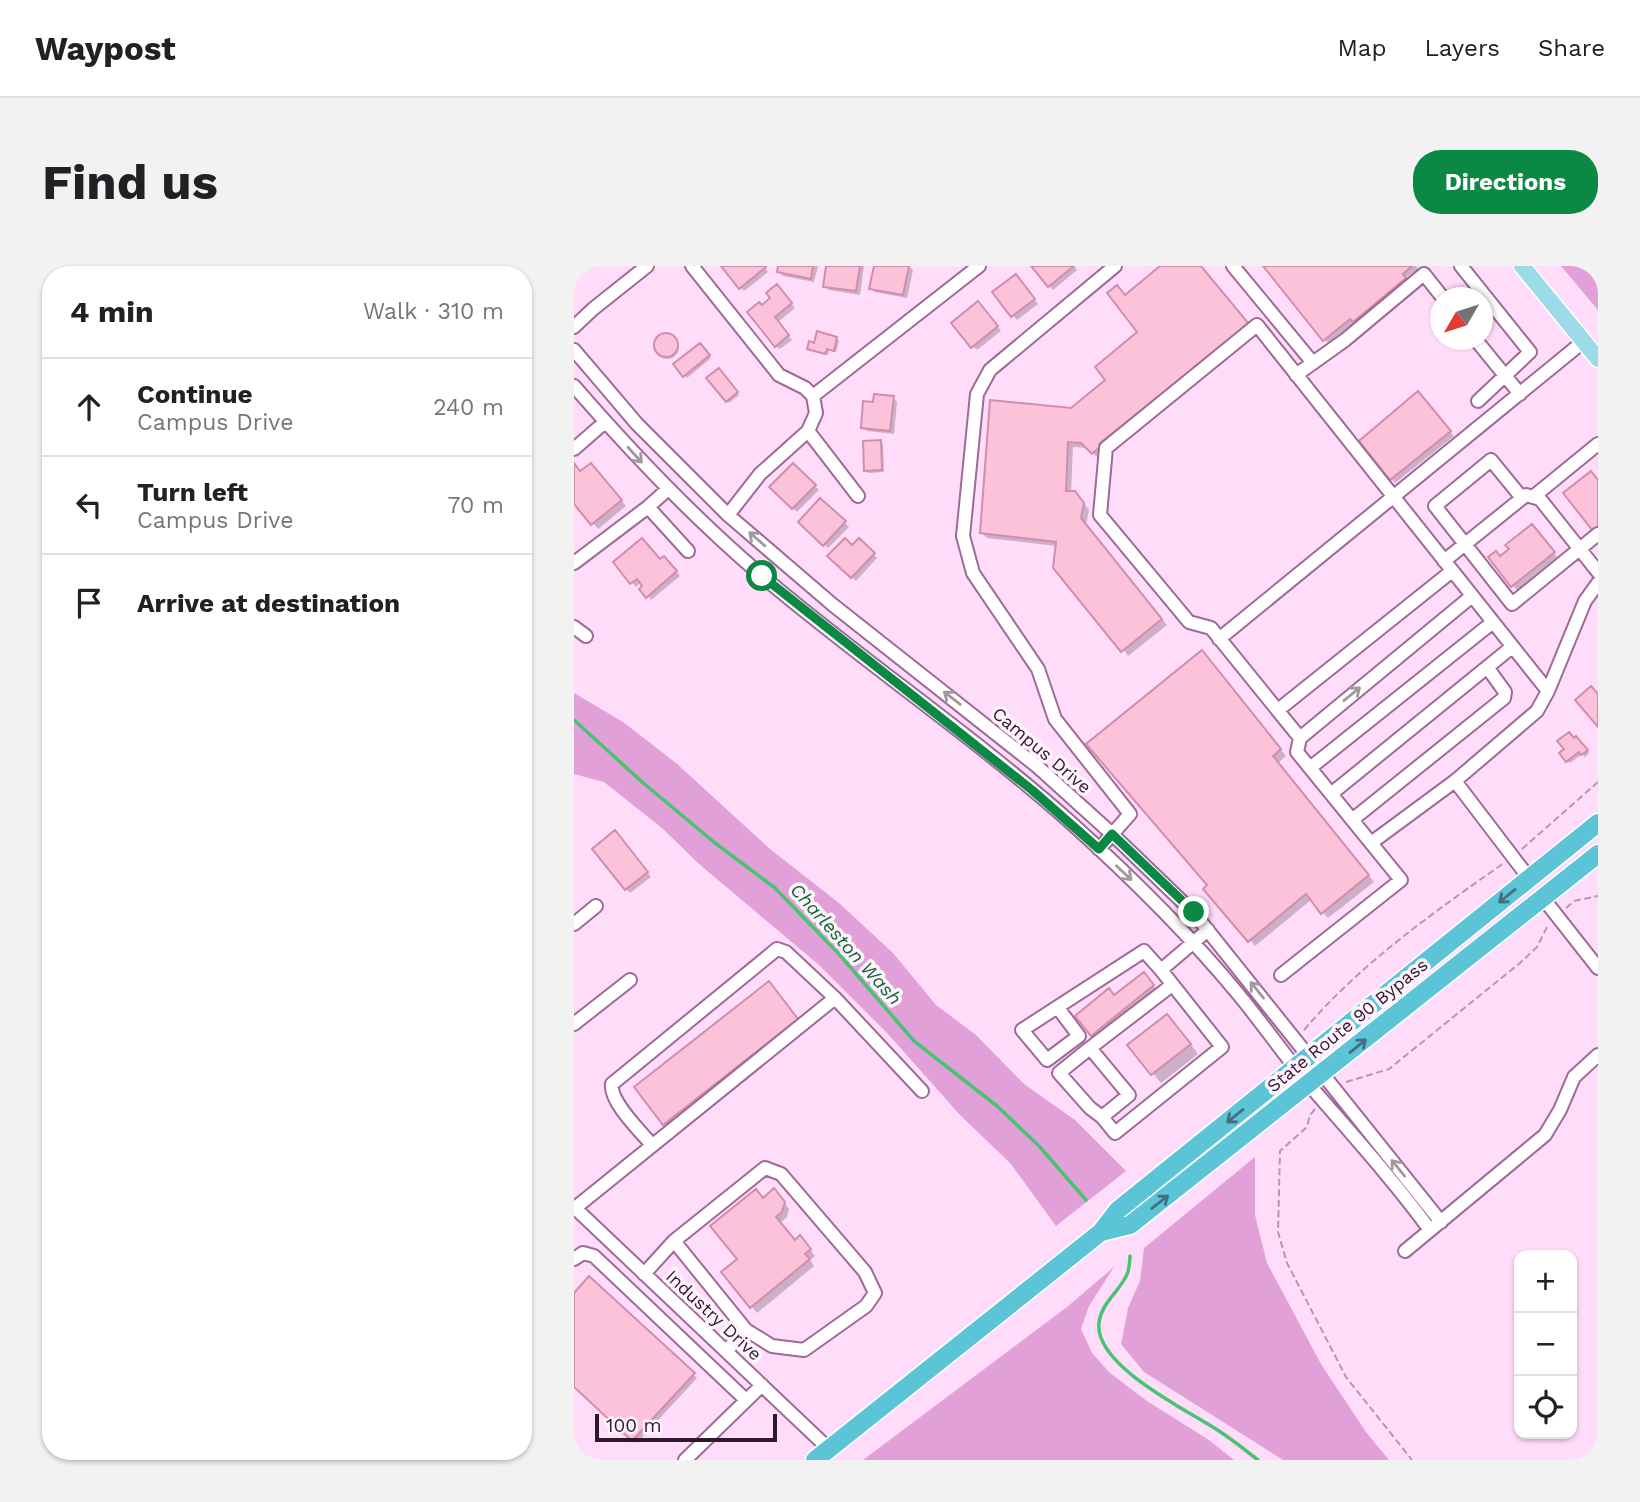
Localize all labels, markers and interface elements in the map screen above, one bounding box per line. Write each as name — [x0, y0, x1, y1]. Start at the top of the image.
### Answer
text: Waypost — [35, 29, 176, 68]
text: Map — [1338, 34, 1386, 62]
text: Layers — [1424, 34, 1500, 62]
text: Share — [1538, 34, 1605, 62]
button: Directions — [1413, 150, 1598, 214]
text: Find us — [42, 153, 218, 211]
north arrow — [1430, 287, 1493, 350]
text: 4 min — [70, 294, 154, 329]
text: Walk · 310 m — [363, 298, 504, 325]
text: Continue — [137, 379, 253, 409]
icon: ahead — [70, 388, 108, 426]
text: 240 m — [433, 394, 504, 421]
text: Campus Drive — [137, 409, 294, 436]
one-way arrow — [627, 446, 643, 464]
text: Turn left — [137, 477, 248, 507]
icon: left — [70, 486, 108, 524]
text: 70 m — [447, 492, 504, 519]
text: Campus Drive — [137, 507, 294, 534]
one-way arrow — [748, 531, 766, 547]
route start — [746, 560, 777, 591]
icon: arrive — [70, 584, 108, 622]
text: Arrive at destination — [137, 588, 400, 618]
one-way arrow — [1343, 687, 1361, 702]
one-way arrow — [943, 691, 961, 706]
street label: Campus Drive — [988, 703, 1096, 797]
one-way arrow — [1115, 865, 1132, 882]
water label: Charleston Wash — [785, 878, 907, 1010]
one-way arrow — [1498, 889, 1516, 904]
route end — [1178, 896, 1209, 927]
street label: State Route 90 Bypass — [1262, 954, 1432, 1096]
one-way arrow — [1249, 982, 1265, 1000]
one-way arrow — [1348, 1038, 1367, 1053]
one-way arrow — [1226, 1108, 1244, 1124]
one-way arrow — [1391, 1160, 1406, 1178]
one-way arrow — [1150, 1194, 1169, 1209]
map controls — [1514, 1250, 1577, 1439]
button: + — [1514, 1250, 1577, 1313]
street label: Industry Drive — [662, 1265, 766, 1365]
button: − — [1514, 1313, 1577, 1376]
button: locate — [1514, 1376, 1577, 1439]
scale bar — [595, 1411, 777, 1443]
text: 100 m — [606, 1414, 662, 1437]

